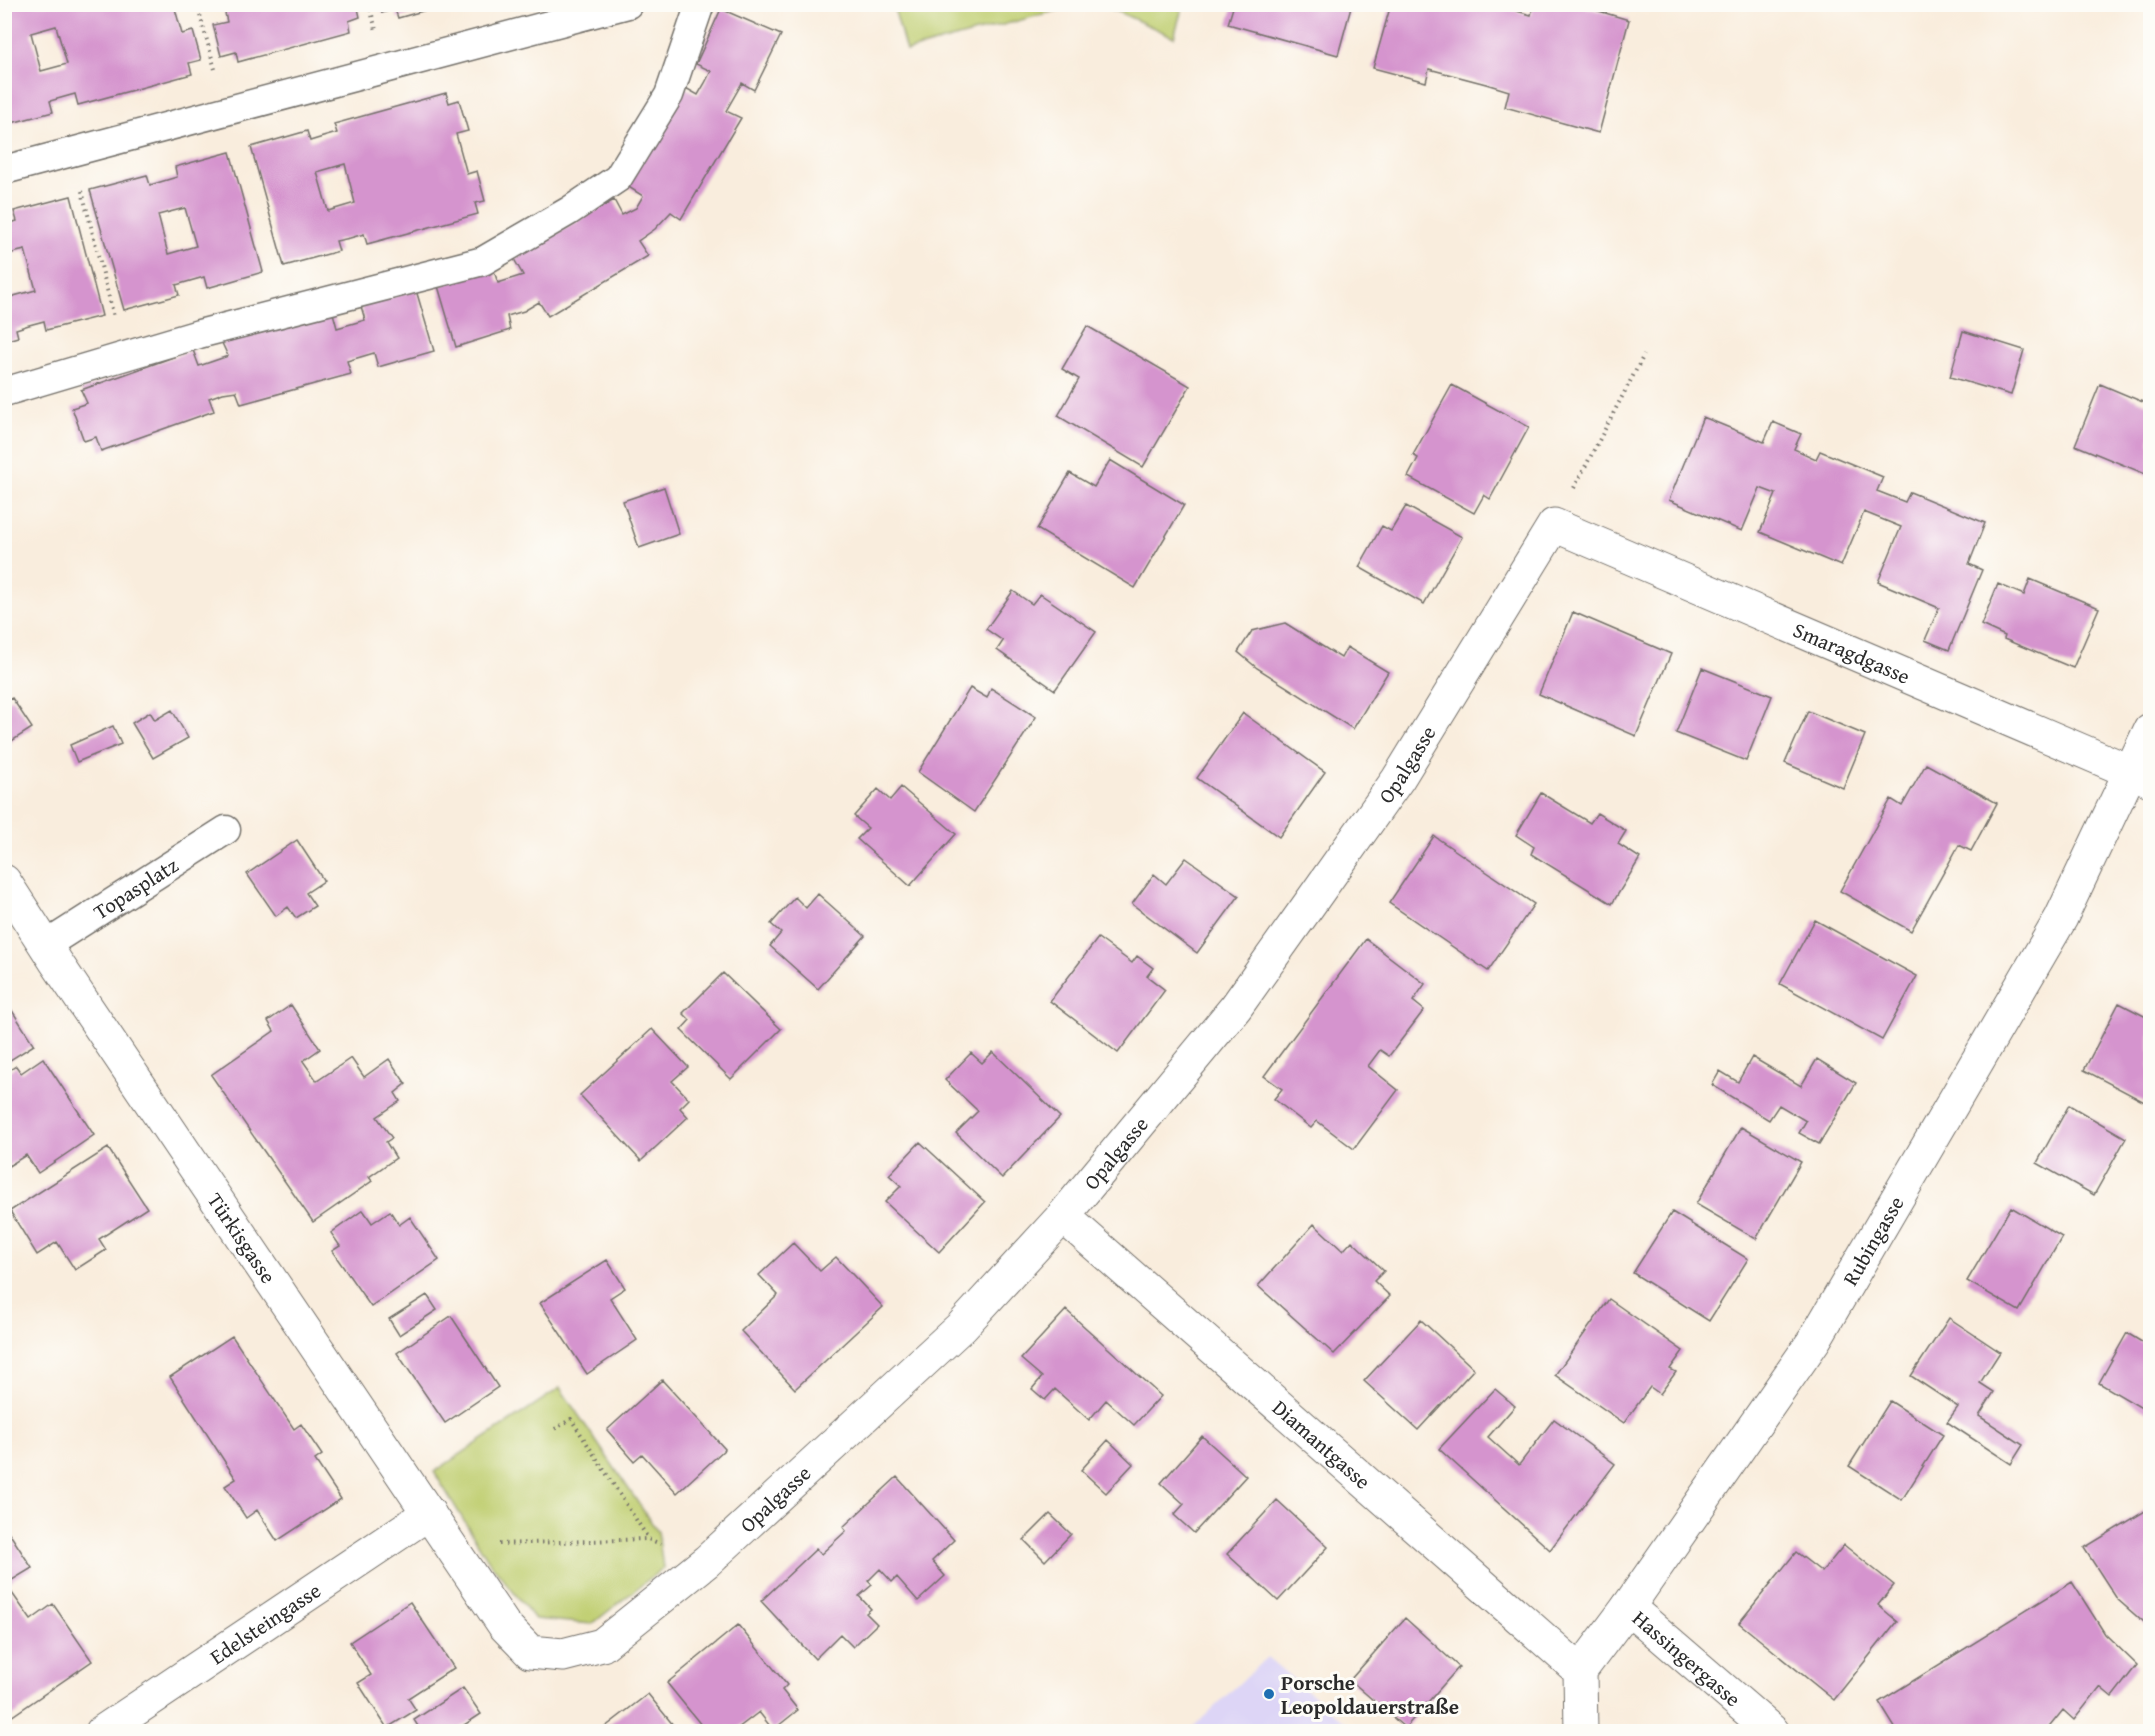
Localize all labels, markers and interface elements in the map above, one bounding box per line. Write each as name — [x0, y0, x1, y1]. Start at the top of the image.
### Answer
street label: Smaragdgasse — [1789, 614, 1915, 691]
street label: Opalgasse — [1370, 719, 1443, 809]
street label: Topasplatz — [87, 849, 184, 927]
street label: Opalgasse — [1076, 1109, 1155, 1196]
street label: Türkisgasse — [200, 1186, 284, 1289]
street label: Rubingasse — [1834, 1190, 1911, 1291]
street label: Diamantgasse — [1266, 1392, 1378, 1496]
street label: Opalgasse — [732, 1458, 817, 1539]
street label: Edelsteingasse — [203, 1574, 327, 1671]
street label: Hassingergasse — [1626, 1602, 1748, 1714]
place label: Porsche Leopoldauerstraße — [1281, 1667, 1459, 1722]
marker: Porsche Leopoldauerstraße — [1262, 1687, 1276, 1701]

